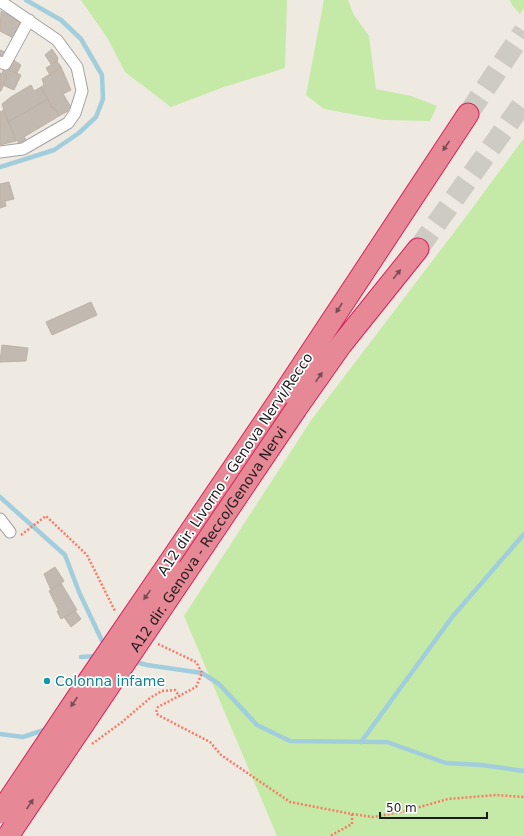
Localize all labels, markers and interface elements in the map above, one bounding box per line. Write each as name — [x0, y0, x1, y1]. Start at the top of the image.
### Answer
one-way arrow — [443, 140, 450, 152]
one-way arrow — [393, 268, 402, 279]
one-way arrow — [336, 302, 343, 314]
street label: A12 dir. Livorno - Genova Nervi/Recco — [154, 350, 316, 578]
one-way arrow — [315, 372, 323, 382]
street label: A12 dir. Genova - Recco/Genova Nervi — [127, 424, 290, 655]
one-way arrow — [143, 590, 151, 600]
place label: Colonna infame — [55, 673, 165, 689]
marker: Colonna infame — [42, 676, 52, 686]
one-way arrow — [70, 697, 78, 708]
scale bar — [380, 794, 487, 820]
one-way arrow — [26, 798, 34, 809]
text: 50 m — [386, 801, 417, 815]

